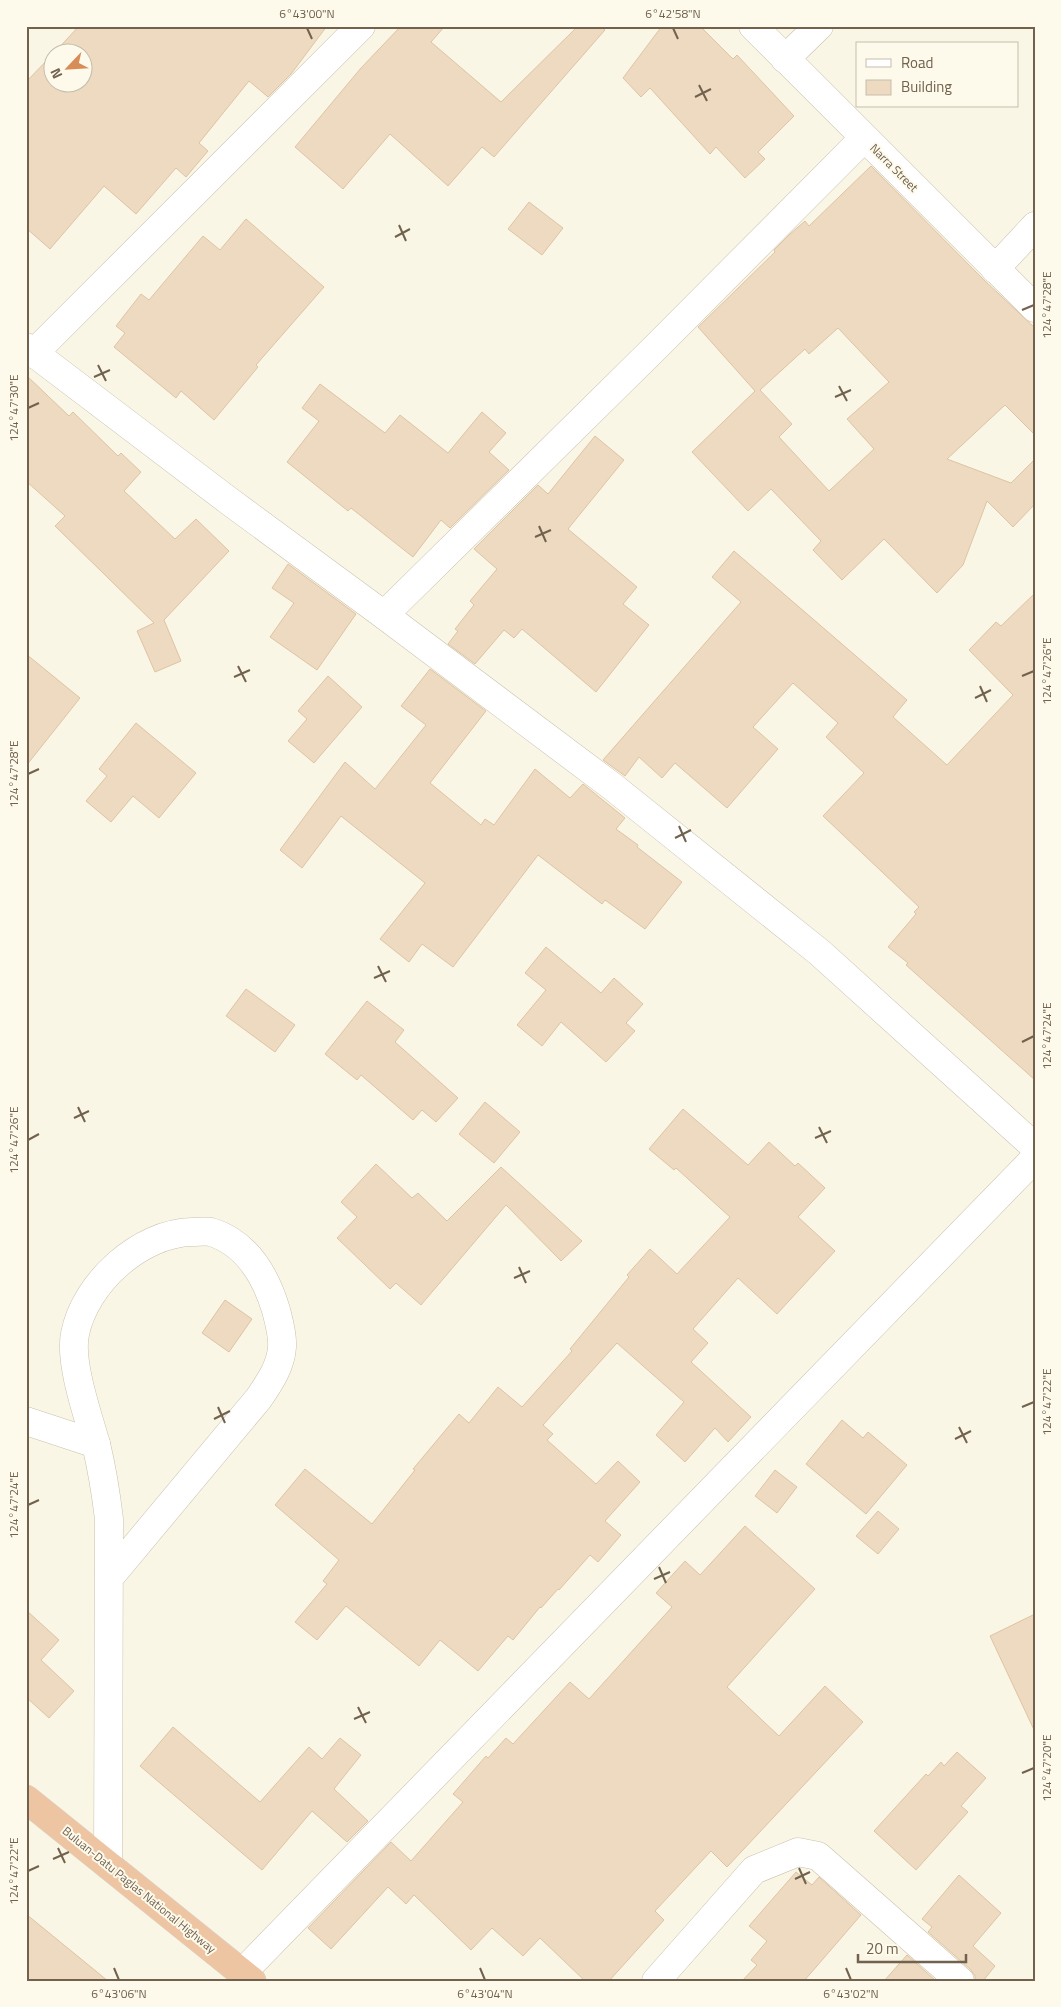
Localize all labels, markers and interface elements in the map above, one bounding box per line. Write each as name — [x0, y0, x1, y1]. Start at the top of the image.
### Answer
text: 6°43'00"N — [279, 4, 335, 23]
text: 6°42'58"N — [645, 4, 701, 23]
north arrow — [42, 42, 92, 92]
legend — [856, 42, 1018, 108]
text: Road — [901, 51, 933, 74]
text: N — [44, 65, 67, 83]
text: Building — [901, 75, 952, 98]
street label: Narra Street — [866, 139, 924, 197]
text: 124°47'28"E — [1037, 271, 1056, 339]
text: 124°47'30"E — [4, 374, 23, 442]
text: 124°47'26"E — [1037, 637, 1056, 705]
text: 124°47'28"E — [4, 740, 23, 808]
text: 124°47'24"E — [1037, 1002, 1056, 1070]
text: 124°47'26"E — [4, 1106, 23, 1174]
text: 124°47'22"E — [1037, 1368, 1056, 1436]
text: 124°47'24"E — [4, 1471, 23, 1539]
text: 124°47'20"E — [1037, 1734, 1056, 1802]
street label: Buluan-Datu Paglas National Highway — [58, 1821, 220, 1958]
text: 124°47'22"E — [4, 1837, 23, 1905]
scale bar — [858, 1932, 966, 1964]
text: 20 m — [866, 1937, 899, 1960]
text: 6°43'06"N — [91, 1984, 147, 2003]
text: 6°43'04"N — [457, 1984, 513, 2003]
text: 6°43'02"N — [823, 1984, 879, 2003]

